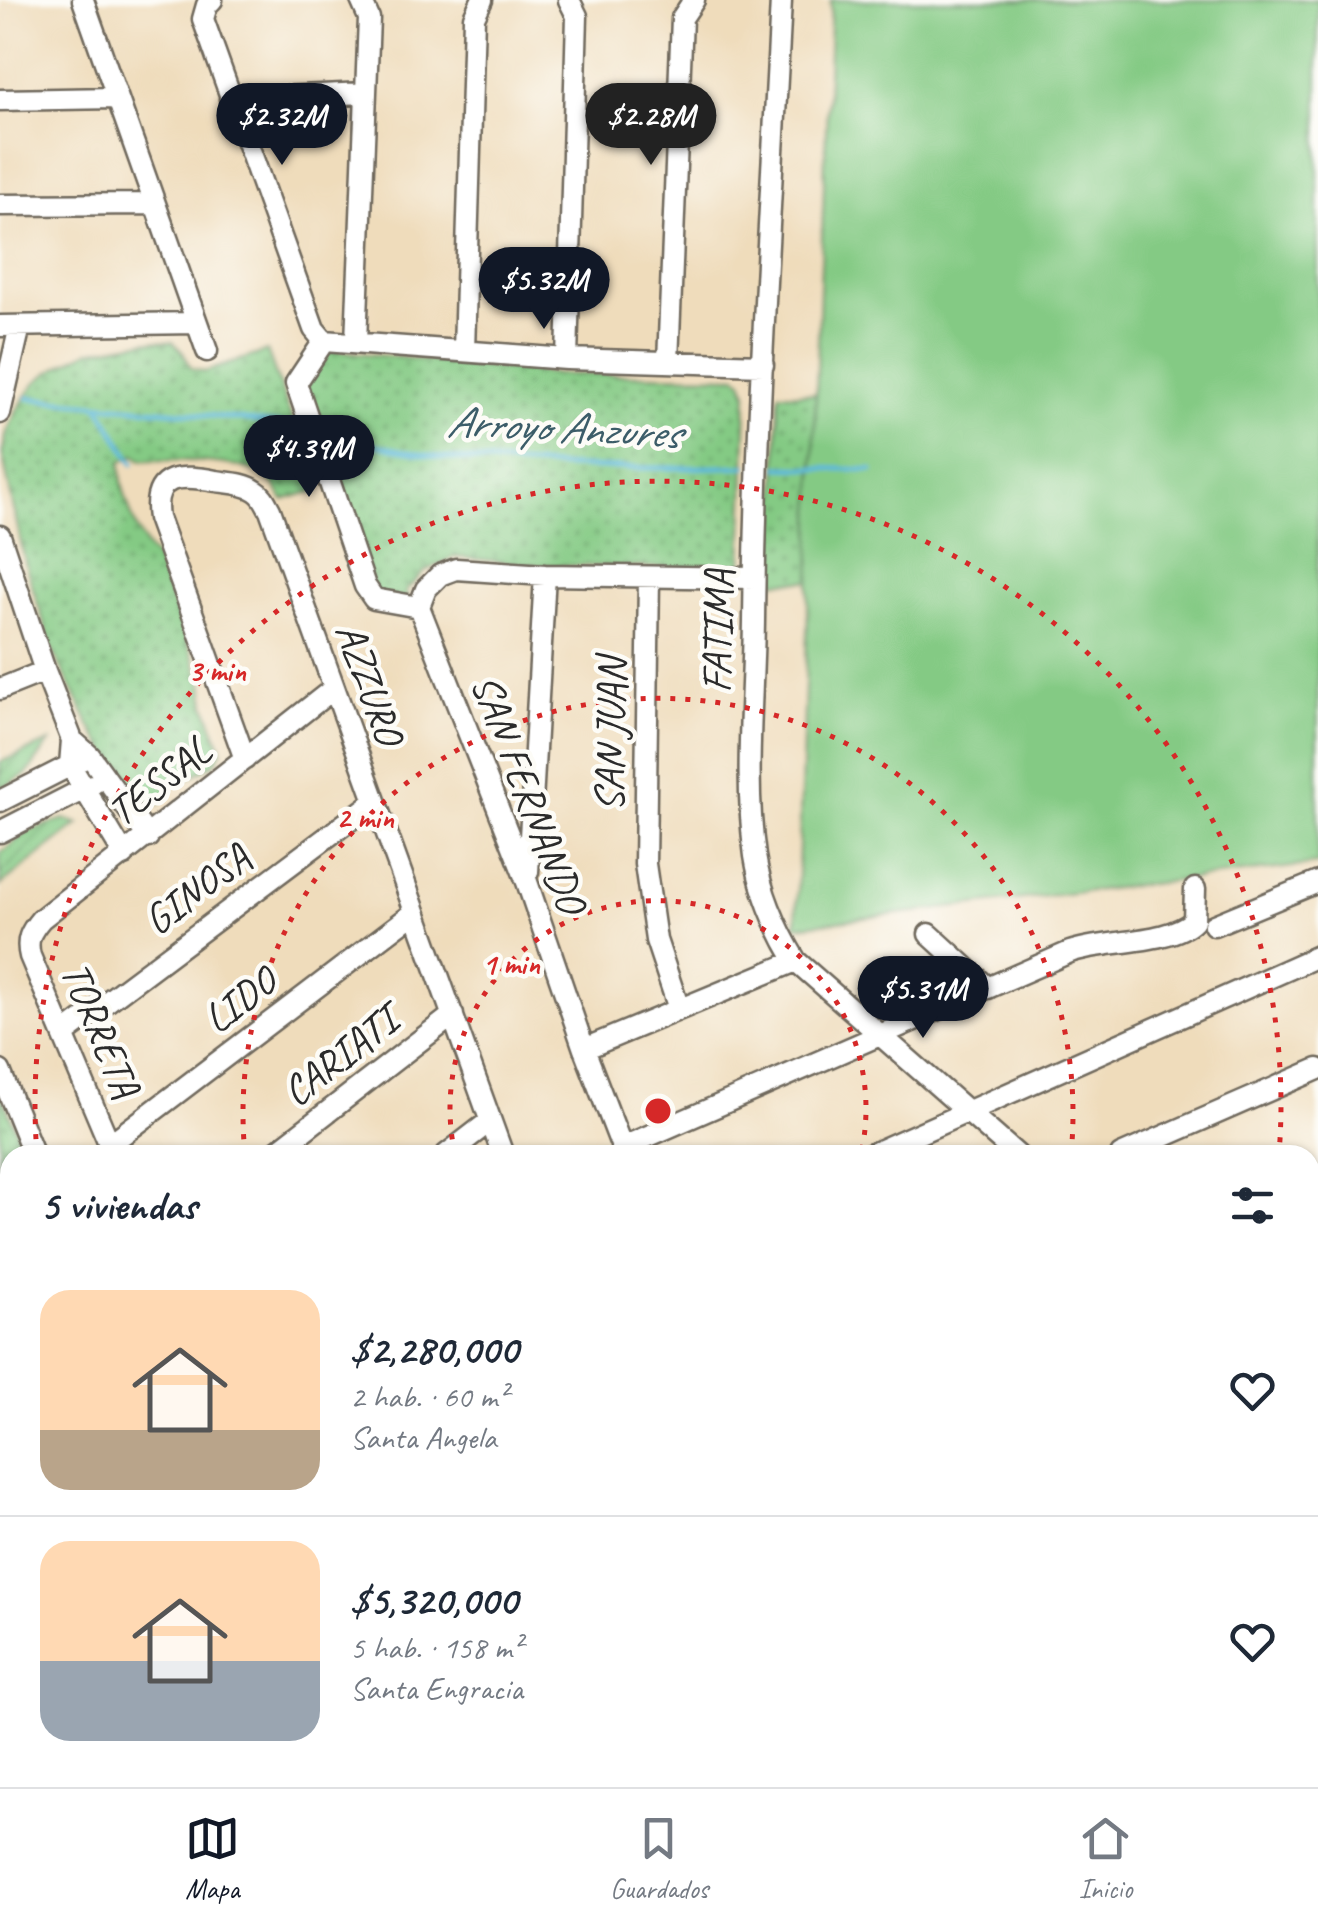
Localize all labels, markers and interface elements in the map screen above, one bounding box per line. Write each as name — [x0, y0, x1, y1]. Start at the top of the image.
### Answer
pin: $2.32M — [201, 83, 363, 168]
pin: $2.28M — [570, 83, 732, 168]
text: $2.32M — [238, 95, 326, 136]
text: $2.28M — [607, 95, 695, 136]
pin: $5.32M — [463, 247, 625, 332]
text: $5.32M — [501, 259, 587, 300]
water label: Arroyo Anzures — [446, 393, 689, 462]
pin: $4.39M — [228, 415, 390, 500]
text: $4.39M — [266, 427, 352, 468]
street label: FATIMA — [690, 568, 745, 693]
street label: AZZURO — [323, 615, 417, 756]
text: 3 min — [188, 652, 247, 690]
street label: SAN JUAN — [583, 652, 638, 812]
street label: SAN FERNANDO — [459, 667, 600, 924]
street label: TESSAL — [97, 724, 222, 838]
text: 2 min — [336, 799, 395, 837]
street label: GINOSA — [133, 831, 262, 947]
text: 1 min — [482, 945, 541, 983]
street label: LIDO — [193, 953, 290, 1045]
street label: TORRETA — [48, 954, 153, 1106]
pin: $5.31M — [842, 956, 1004, 1041]
text: $5.31M — [880, 968, 966, 1009]
street label: CARIATI — [271, 989, 416, 1118]
centre of rings — [640, 1093, 676, 1129]
icon: filters — [1225, 1178, 1280, 1233]
text: 5 viviendas — [40, 1179, 197, 1232]
text: $2,280,000 — [350, 1323, 518, 1376]
icon: home — [120, 1330, 240, 1450]
icon: heart — [1225, 1363, 1280, 1418]
text: 2 hab. · 60 m² — [350, 1376, 507, 1417]
text: Santa Angela — [350, 1417, 496, 1458]
text: $5,320,000 — [350, 1574, 517, 1627]
icon: home — [120, 1581, 240, 1701]
icon: heart — [1225, 1614, 1280, 1669]
text: 5 hab. · 158 m² — [350, 1627, 522, 1668]
text: Santa Engracia — [350, 1668, 523, 1709]
tab: Mapa — [185, 1811, 240, 1906]
tab: Guardados — [610, 1811, 708, 1906]
tab: Inicio — [1078, 1811, 1133, 1906]

